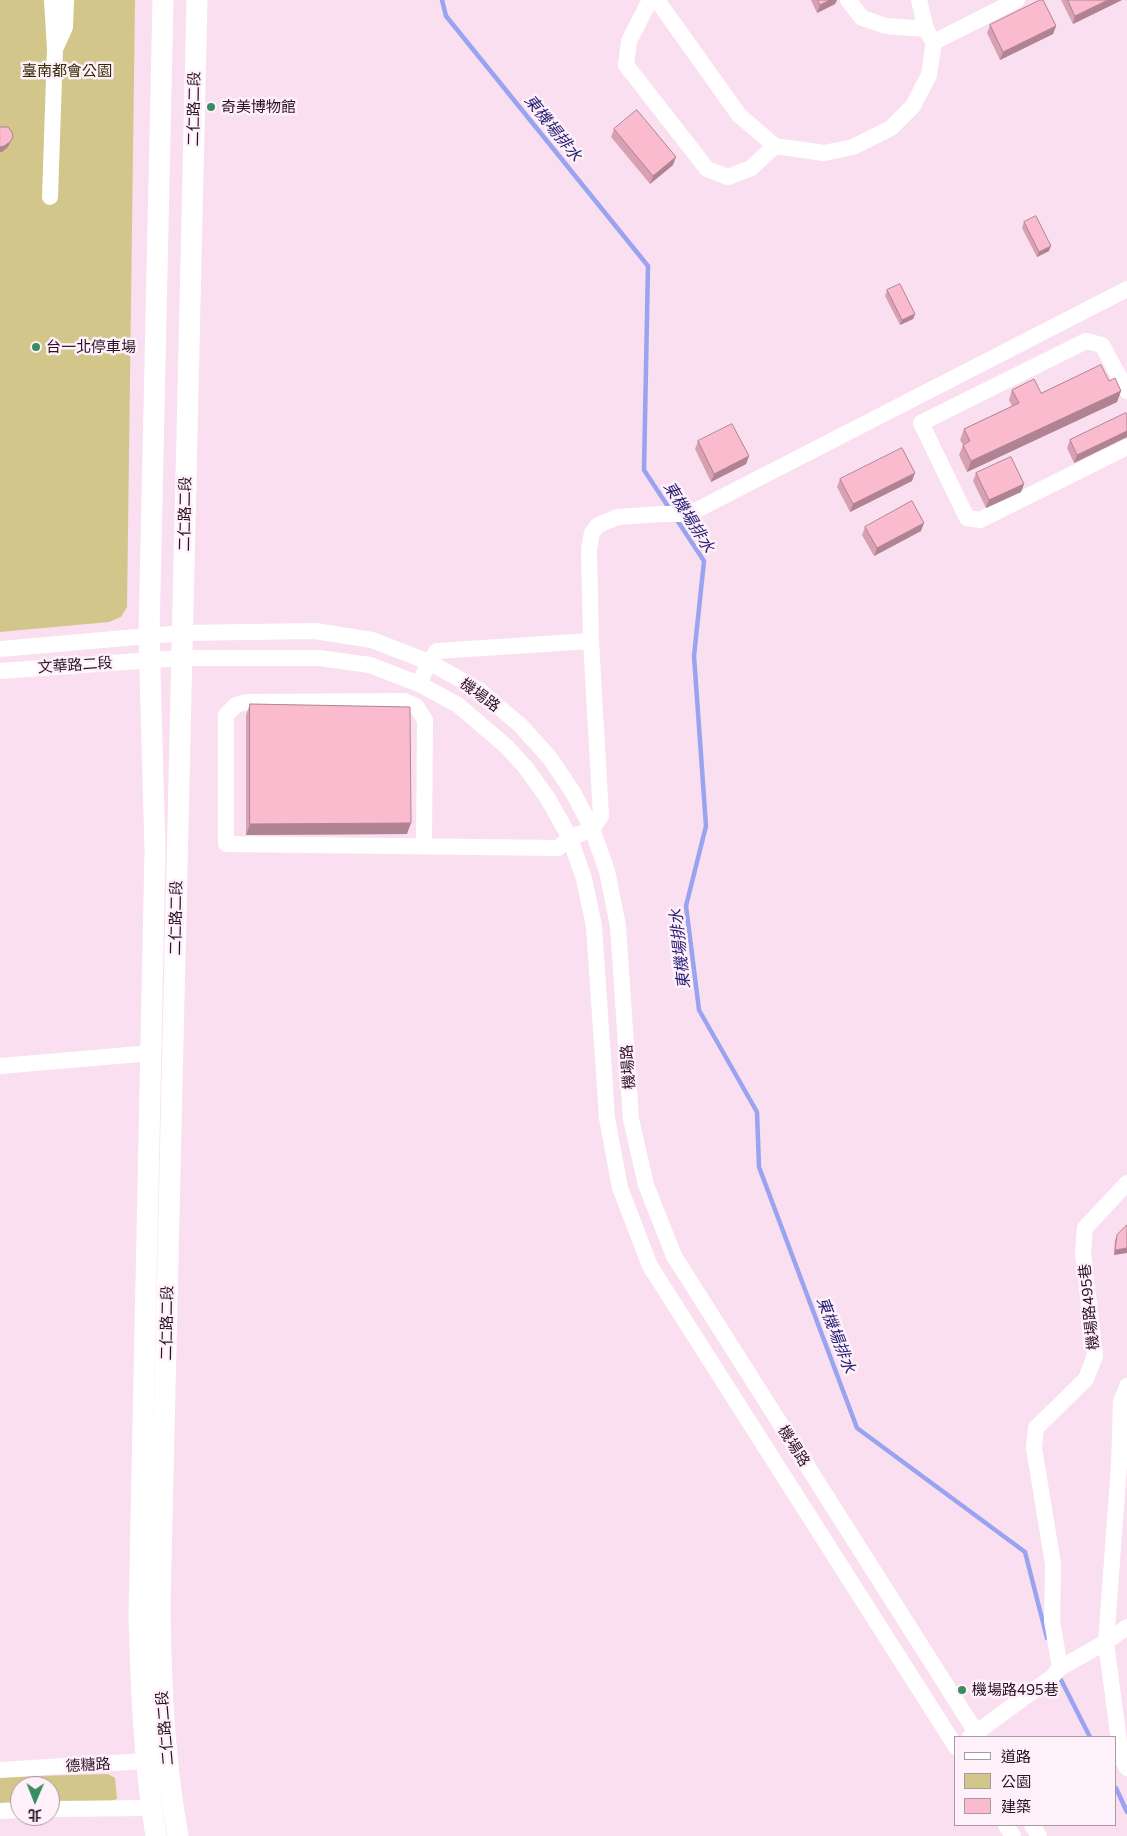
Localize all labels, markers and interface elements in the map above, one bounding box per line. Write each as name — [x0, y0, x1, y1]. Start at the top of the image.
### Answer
park label: 臺南都會公園 — [22, 62, 112, 80]
street label: 二仁路二段 — [184, 71, 204, 147]
water label: 東機場排水 — [520, 91, 586, 165]
place label: 奇美博物館 — [221, 98, 296, 116]
marker: 奇美博物館 — [205, 101, 217, 113]
place label: 台一北停車場 — [46, 338, 136, 356]
marker: 台一北停車場 — [30, 341, 42, 353]
street label: 二仁路二段 — [175, 476, 195, 552]
water label: 東機場排水 — [660, 478, 718, 556]
street label: 文華路二段 — [37, 653, 113, 677]
street label: 機場路 — [457, 674, 503, 716]
street label: 二仁路二段 — [166, 880, 186, 956]
water label: 東機場排水 — [666, 908, 694, 990]
street label: 機場路 — [617, 1044, 639, 1090]
street label: 機場路495巷 — [1076, 1263, 1102, 1351]
street label: 二仁路二段 — [157, 1285, 177, 1361]
water label: 東機場排水 — [813, 1294, 859, 1376]
street label: 機場路 — [774, 1422, 814, 1470]
place label: 機場路495巷 — [972, 1681, 1059, 1699]
marker: 機場路495巷 — [956, 1684, 968, 1696]
street label: 二仁路二段 — [153, 1690, 177, 1766]
legend — [954, 1736, 1117, 1826]
text: 道路 — [1001, 1747, 1031, 1765]
street label: 德糖路 — [65, 1755, 111, 1775]
text: 公園 — [1001, 1772, 1031, 1790]
north arrow — [10, 1776, 60, 1826]
text: 建築 — [1001, 1797, 1031, 1815]
text: 北 — [28, 1807, 42, 1824]

